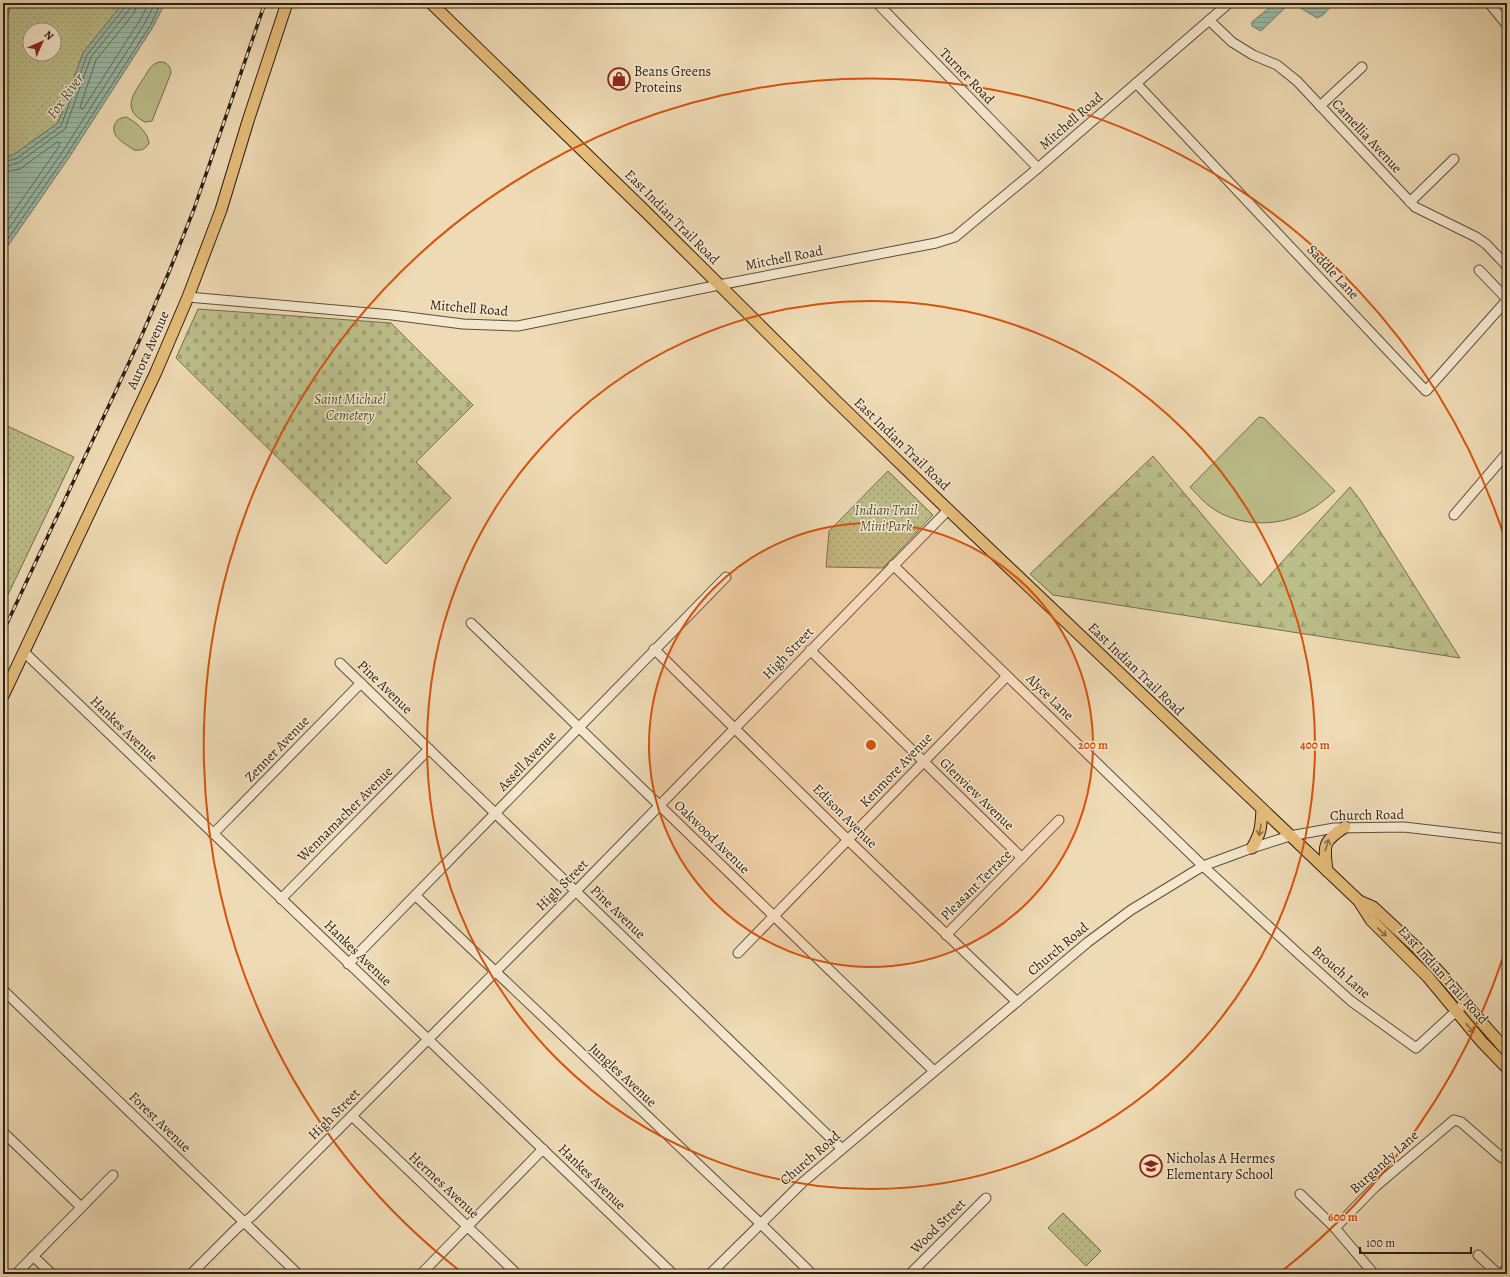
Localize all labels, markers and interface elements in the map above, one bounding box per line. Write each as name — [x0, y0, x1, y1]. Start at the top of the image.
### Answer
north arrow — [22, 22, 62, 62]
text: N — [41, 27, 57, 43]
street label: Turner Road — [935, 44, 999, 109]
place label: Beans Greens Proteins — [634, 62, 711, 97]
shop icon: Beans Greens Proteins — [606, 66, 632, 92]
water label: Fox River — [42, 69, 89, 123]
street label: Mitchell Road — [1035, 88, 1107, 154]
street label: Camellia Avenue — [1328, 95, 1406, 177]
street label: East Indian Trail Road — [620, 165, 724, 269]
street label: Saddle Lane — [1303, 240, 1363, 304]
street label: Mitchell Road — [744, 241, 825, 275]
street label: Mitchell Road — [429, 295, 510, 321]
street label: Aurora Avenue — [122, 308, 174, 393]
park label: Saint Michael Cemetery — [314, 390, 386, 425]
street label: East Indian Trail Road — [850, 393, 955, 495]
park label: Indian Trail Mini Park — [855, 501, 918, 536]
street label: East Indian Trail Road — [1084, 618, 1189, 720]
street label: High Street — [758, 622, 818, 683]
street label: Pine Avenue — [353, 656, 417, 718]
street label: Alyce Lane — [1021, 669, 1078, 725]
street label: Hankes Avenue — [86, 692, 162, 766]
street label: Zenner Avenue — [241, 712, 313, 786]
street label: Assell Avenue — [493, 727, 561, 796]
street label: Kenmore Avenue — [856, 729, 936, 811]
text: 200 m — [1078, 737, 1108, 753]
text: 400 m — [1300, 737, 1330, 753]
centre of rings — [864, 738, 878, 752]
street label: Glenview Avenue — [935, 753, 1019, 835]
street label: Wennamacher Avenue — [292, 762, 397, 867]
street label: Edison Avenue — [809, 780, 881, 852]
street label: Oakwood Avenue — [670, 796, 754, 878]
street label: Church Road — [1330, 805, 1405, 825]
one-way arrow — [1256, 823, 1264, 836]
one-way arrow — [1324, 839, 1331, 852]
street label: Pleasant Terrace — [936, 845, 1016, 925]
street label: High Street — [532, 855, 592, 915]
street label: Pine Avenue — [586, 881, 650, 943]
street label: Hankes Avenue — [320, 916, 396, 990]
street label: Church Road — [1023, 918, 1093, 980]
street label: East Indian Trail Road — [1394, 922, 1493, 1029]
one-way arrow — [1377, 927, 1387, 936]
street label: Brouch Lane — [1308, 941, 1374, 1003]
one-way arrow — [1466, 1022, 1475, 1033]
street label: Jungles Avenue — [585, 1039, 661, 1111]
street label: High Street — [304, 1084, 364, 1144]
street label: Forest Avenue — [125, 1087, 195, 1157]
street label: Church Road — [776, 1126, 845, 1190]
street label: Burgandy Lane — [1346, 1126, 1422, 1198]
street label: Hankes Avenue — [554, 1140, 630, 1214]
street label: Hermes Avenue — [405, 1147, 483, 1223]
place label: Nicholas A Hermes Elementary School — [1166, 1149, 1275, 1184]
school or university icon: Nicholas A Hermes Elementary School — [1138, 1153, 1164, 1179]
street label: Wood Street — [906, 1194, 970, 1258]
text: 600 m — [1328, 1209, 1358, 1225]
scale bar — [1360, 1229, 1471, 1255]
text: 100 m — [1366, 1235, 1395, 1251]

